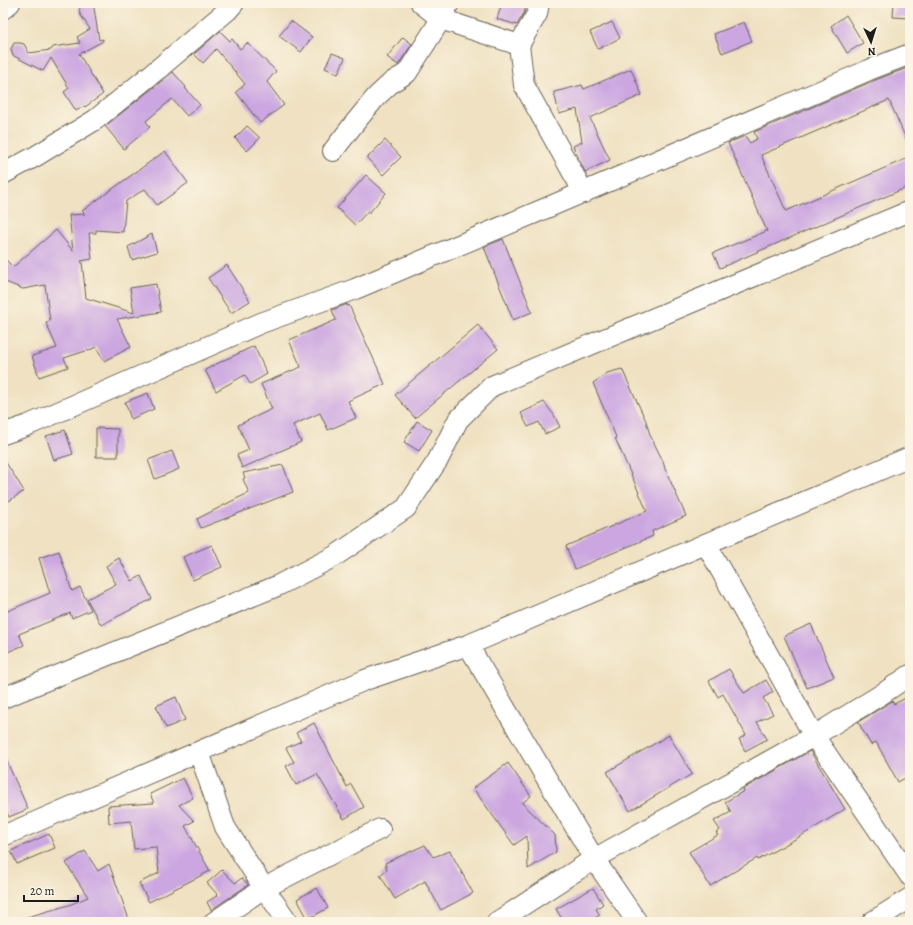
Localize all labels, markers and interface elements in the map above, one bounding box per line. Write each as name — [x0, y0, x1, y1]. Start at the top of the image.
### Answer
north arrow — [851, 22, 891, 62]
text: N — [867, 44, 876, 59]
scale bar — [24, 877, 78, 903]
text: 20 m — [30, 883, 54, 899]

